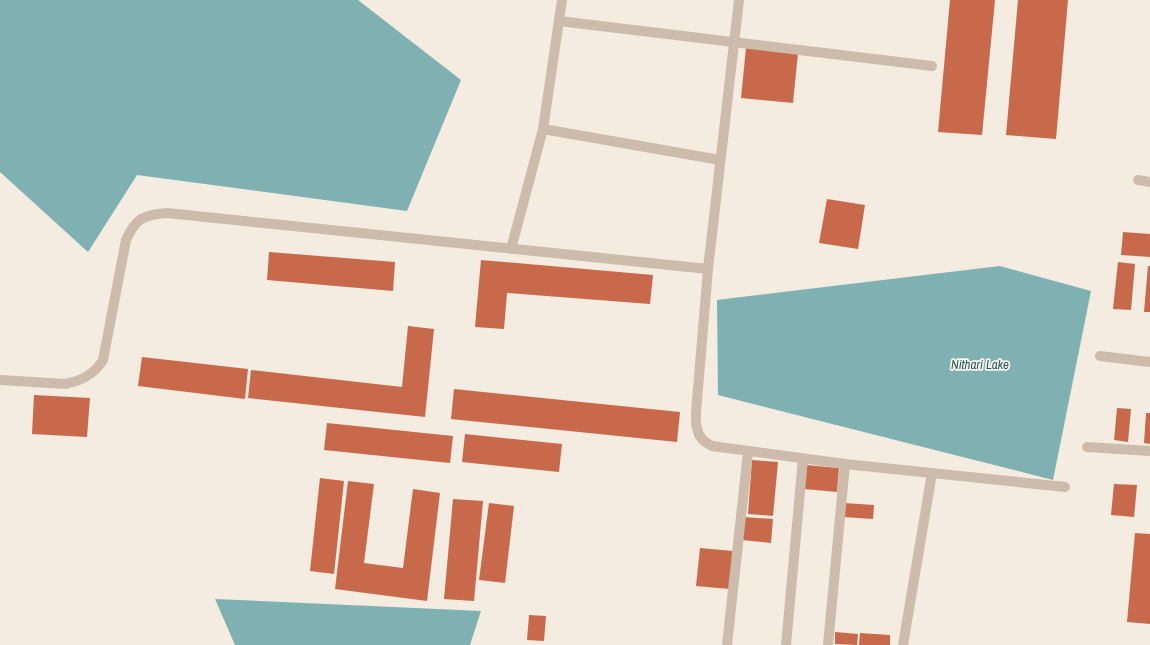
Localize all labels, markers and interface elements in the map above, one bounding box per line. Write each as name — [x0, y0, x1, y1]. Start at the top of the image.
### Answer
water label: Nithari Lake — [951, 356, 1009, 373]

